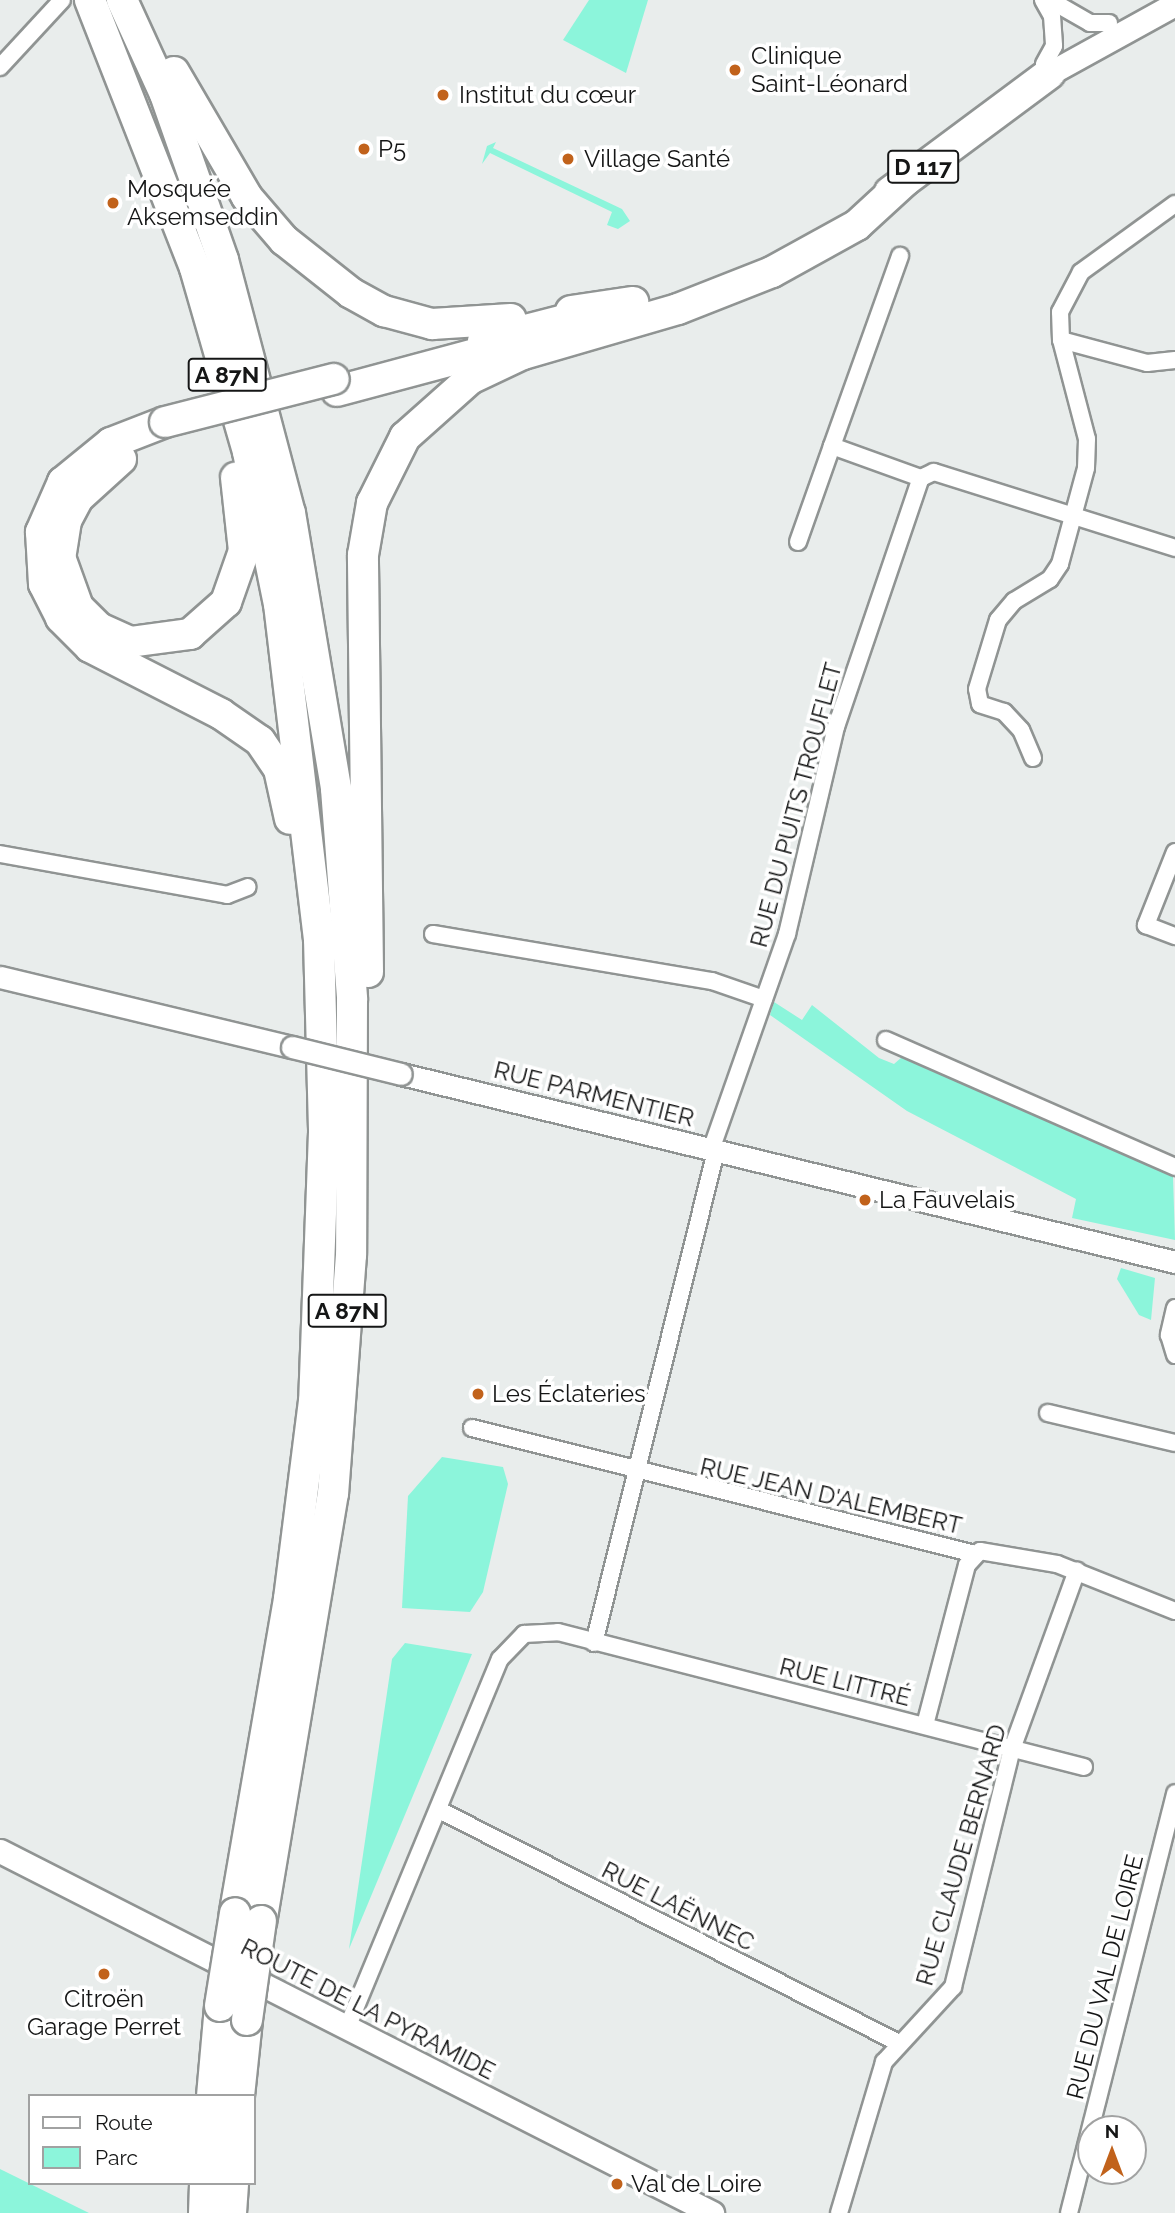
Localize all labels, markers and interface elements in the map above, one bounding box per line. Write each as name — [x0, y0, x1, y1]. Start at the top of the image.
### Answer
place label: Clinique Saint-Léonard — [751, 42, 908, 98]
marker: Clinique Saint-Léonard — [725, 60, 745, 80]
place label: Institut du cœur — [459, 81, 636, 109]
marker: Institut du cœur — [433, 85, 453, 105]
place label: P5 — [378, 135, 406, 163]
marker: P5 — [356, 141, 372, 157]
place label: Village Santé — [584, 145, 730, 173]
road number: D 117 — [886, 148, 960, 186]
marker: Village Santé — [558, 149, 578, 169]
place label: Mosquée Aksemseddin — [127, 175, 278, 231]
marker: Mosquée Aksemseddin — [105, 195, 121, 211]
road number: A 87N — [187, 356, 267, 394]
street label: RUE DU PUITS TROUFLET — [744, 659, 848, 951]
street label: RUE PARMENTIER — [491, 1055, 697, 1133]
place label: La Fauvelais — [879, 1186, 1015, 1214]
marker: La Fauvelais — [857, 1192, 873, 1208]
road number: A 87N — [307, 1292, 387, 1330]
place label: Les Éclateries — [492, 1380, 646, 1408]
marker: Les Éclateries — [470, 1386, 486, 1402]
street label: RUE JEAN D'ALEMBERT — [697, 1452, 965, 1540]
street label: RUE LITTRÉ — [776, 1652, 914, 1712]
street label: RUE CLAUDE BERNARD — [910, 1721, 1012, 1989]
street label: RUE DU VAL DE LOIRE — [1060, 1851, 1150, 2103]
street label: RUE LAËNNEC — [597, 1855, 759, 1957]
street label: ROUTE DE LA PYRAMIDE — [236, 1932, 500, 2086]
marker: Citroën Garage Perret — [96, 1966, 112, 1982]
place label: Citroën Garage Perret — [27, 1985, 181, 2041]
legend — [28, 2094, 256, 2185]
text: Route — [95, 2110, 153, 2135]
north arrow — [1077, 2115, 1147, 2185]
text: N — [1105, 2120, 1119, 2142]
text: Parc — [95, 2145, 138, 2170]
place label: Val de Loire — [631, 2170, 762, 2198]
marker: Val de Loire — [609, 2176, 625, 2192]

